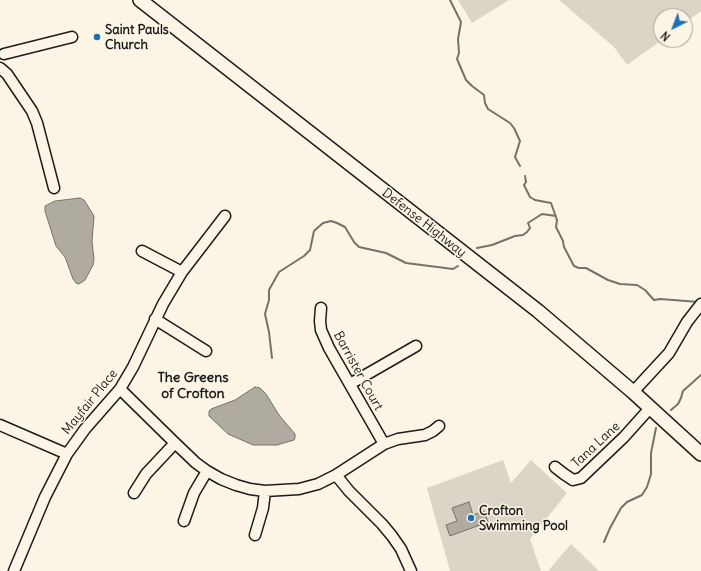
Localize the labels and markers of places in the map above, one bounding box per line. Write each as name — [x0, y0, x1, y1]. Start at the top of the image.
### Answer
place label: Saint Pauls Church — [105, 22, 169, 53]
marker: Saint Pauls Church — [92, 32, 102, 42]
place label: Crofton Swimming Pool — [479, 503, 568, 534]
marker: Crofton Swimming Pool — [466, 513, 476, 523]

